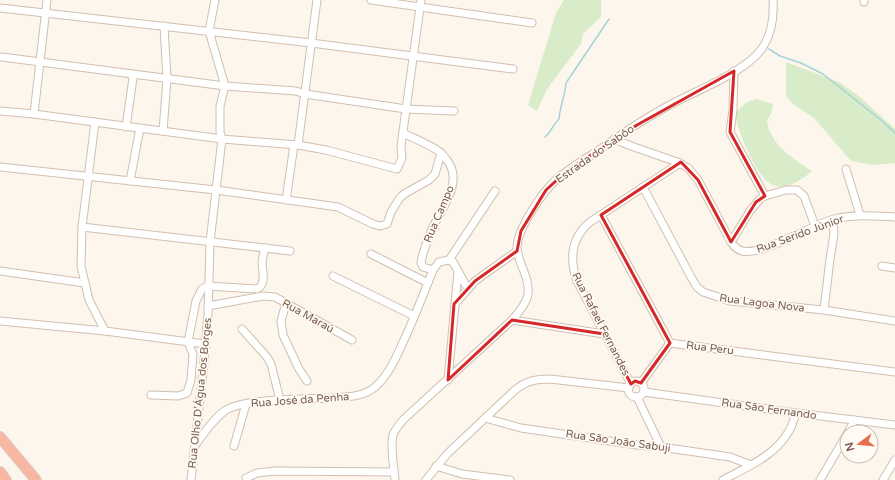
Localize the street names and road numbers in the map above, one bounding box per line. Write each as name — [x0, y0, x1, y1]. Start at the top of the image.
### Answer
street label: Estrada do Sabôo — [553, 122, 637, 186]
street label: Rua Campo — [421, 183, 457, 245]
street label: Rua Serido Júnior — [754, 212, 846, 256]
street label: Rua Rafael Fernandes — [569, 270, 633, 378]
street label: Rua Lagoa Nova — [719, 291, 805, 315]
street label: Rua Maraú — [280, 296, 336, 336]
street label: Rua Olho D'Água dos Borges — [185, 317, 214, 469]
street label: Rua Peru — [685, 339, 735, 357]
street label: Rua José da Penha — [250, 390, 350, 410]
street label: Rua São Fernando — [721, 396, 818, 422]
street label: Rua São João Sabuji — [565, 427, 671, 455]

